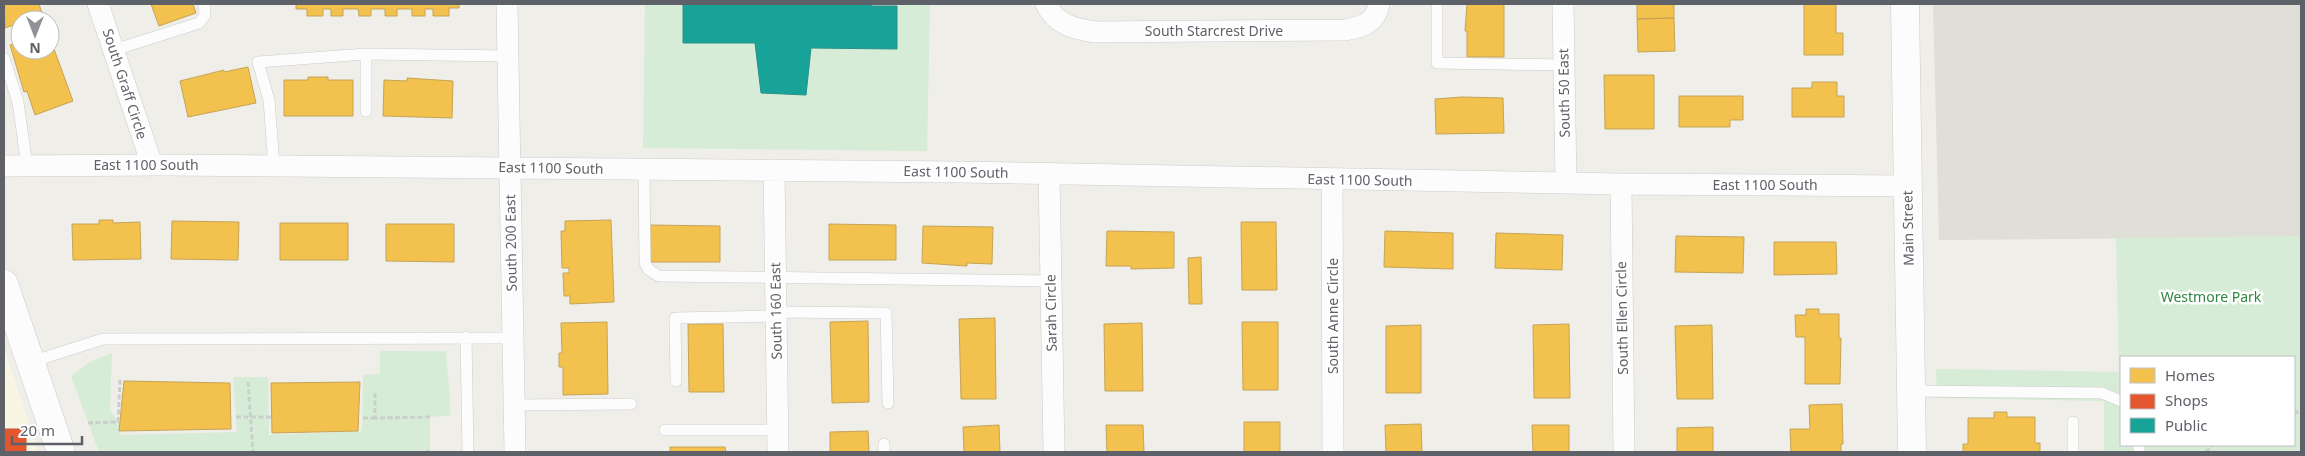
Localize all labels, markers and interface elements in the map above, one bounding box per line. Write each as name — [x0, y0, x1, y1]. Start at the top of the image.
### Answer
north arrow — [10, 10, 60, 60]
street label: South Starcrest Drive — [1145, 21, 1283, 40]
street label: South Graff Circle — [99, 26, 152, 142]
text: N — [29, 39, 41, 58]
street label: South 50 East — [1553, 48, 1574, 138]
street label: East 1100 South — [93, 155, 199, 174]
street label: East 1100 South — [498, 157, 604, 178]
street label: East 1100 South — [903, 161, 1009, 182]
street label: East 1100 South — [1307, 169, 1413, 190]
street label: East 1100 South — [1712, 175, 1818, 194]
street label: Main Street — [1897, 190, 1918, 266]
street label: South 200 East — [500, 194, 521, 292]
street label: South Anne Circle — [1323, 258, 1342, 374]
street label: South Ellen Circle — [1611, 261, 1632, 375]
street label: South 160 East — [765, 262, 786, 360]
street label: Sarah Circle — [1040, 274, 1061, 352]
park label: Westmore Park — [2161, 287, 2262, 306]
legend — [2120, 356, 2295, 446]
text: Homes — [2165, 365, 2215, 385]
text: Shops — [2165, 390, 2208, 410]
scale bar — [12, 414, 82, 446]
text: Public — [2165, 415, 2208, 435]
text: 20 m — [20, 420, 55, 440]

